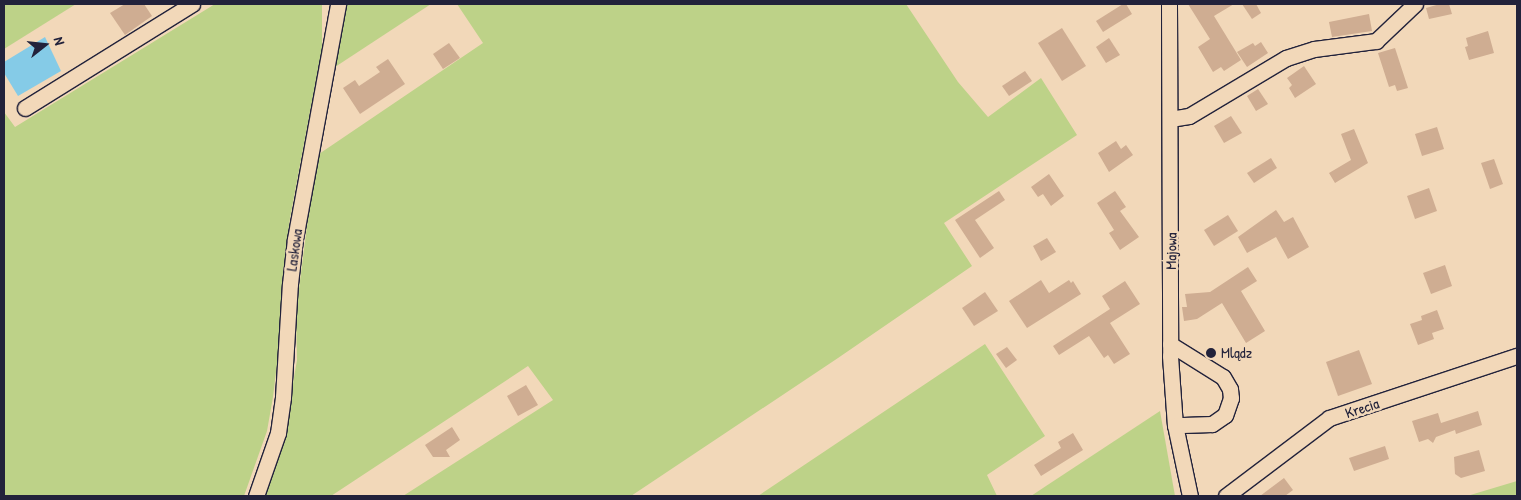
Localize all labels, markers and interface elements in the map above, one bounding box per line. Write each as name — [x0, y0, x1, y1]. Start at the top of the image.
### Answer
north arrow — [20, 20, 70, 70]
text: N — [50, 35, 70, 47]
street label: Laskowa — [282, 228, 306, 272]
street label: Majowa — [1162, 232, 1180, 270]
place label: Mlądz — [1221, 344, 1252, 362]
marker: Mlądz — [1205, 347, 1217, 359]
street label: Krecia — [1343, 394, 1381, 422]

